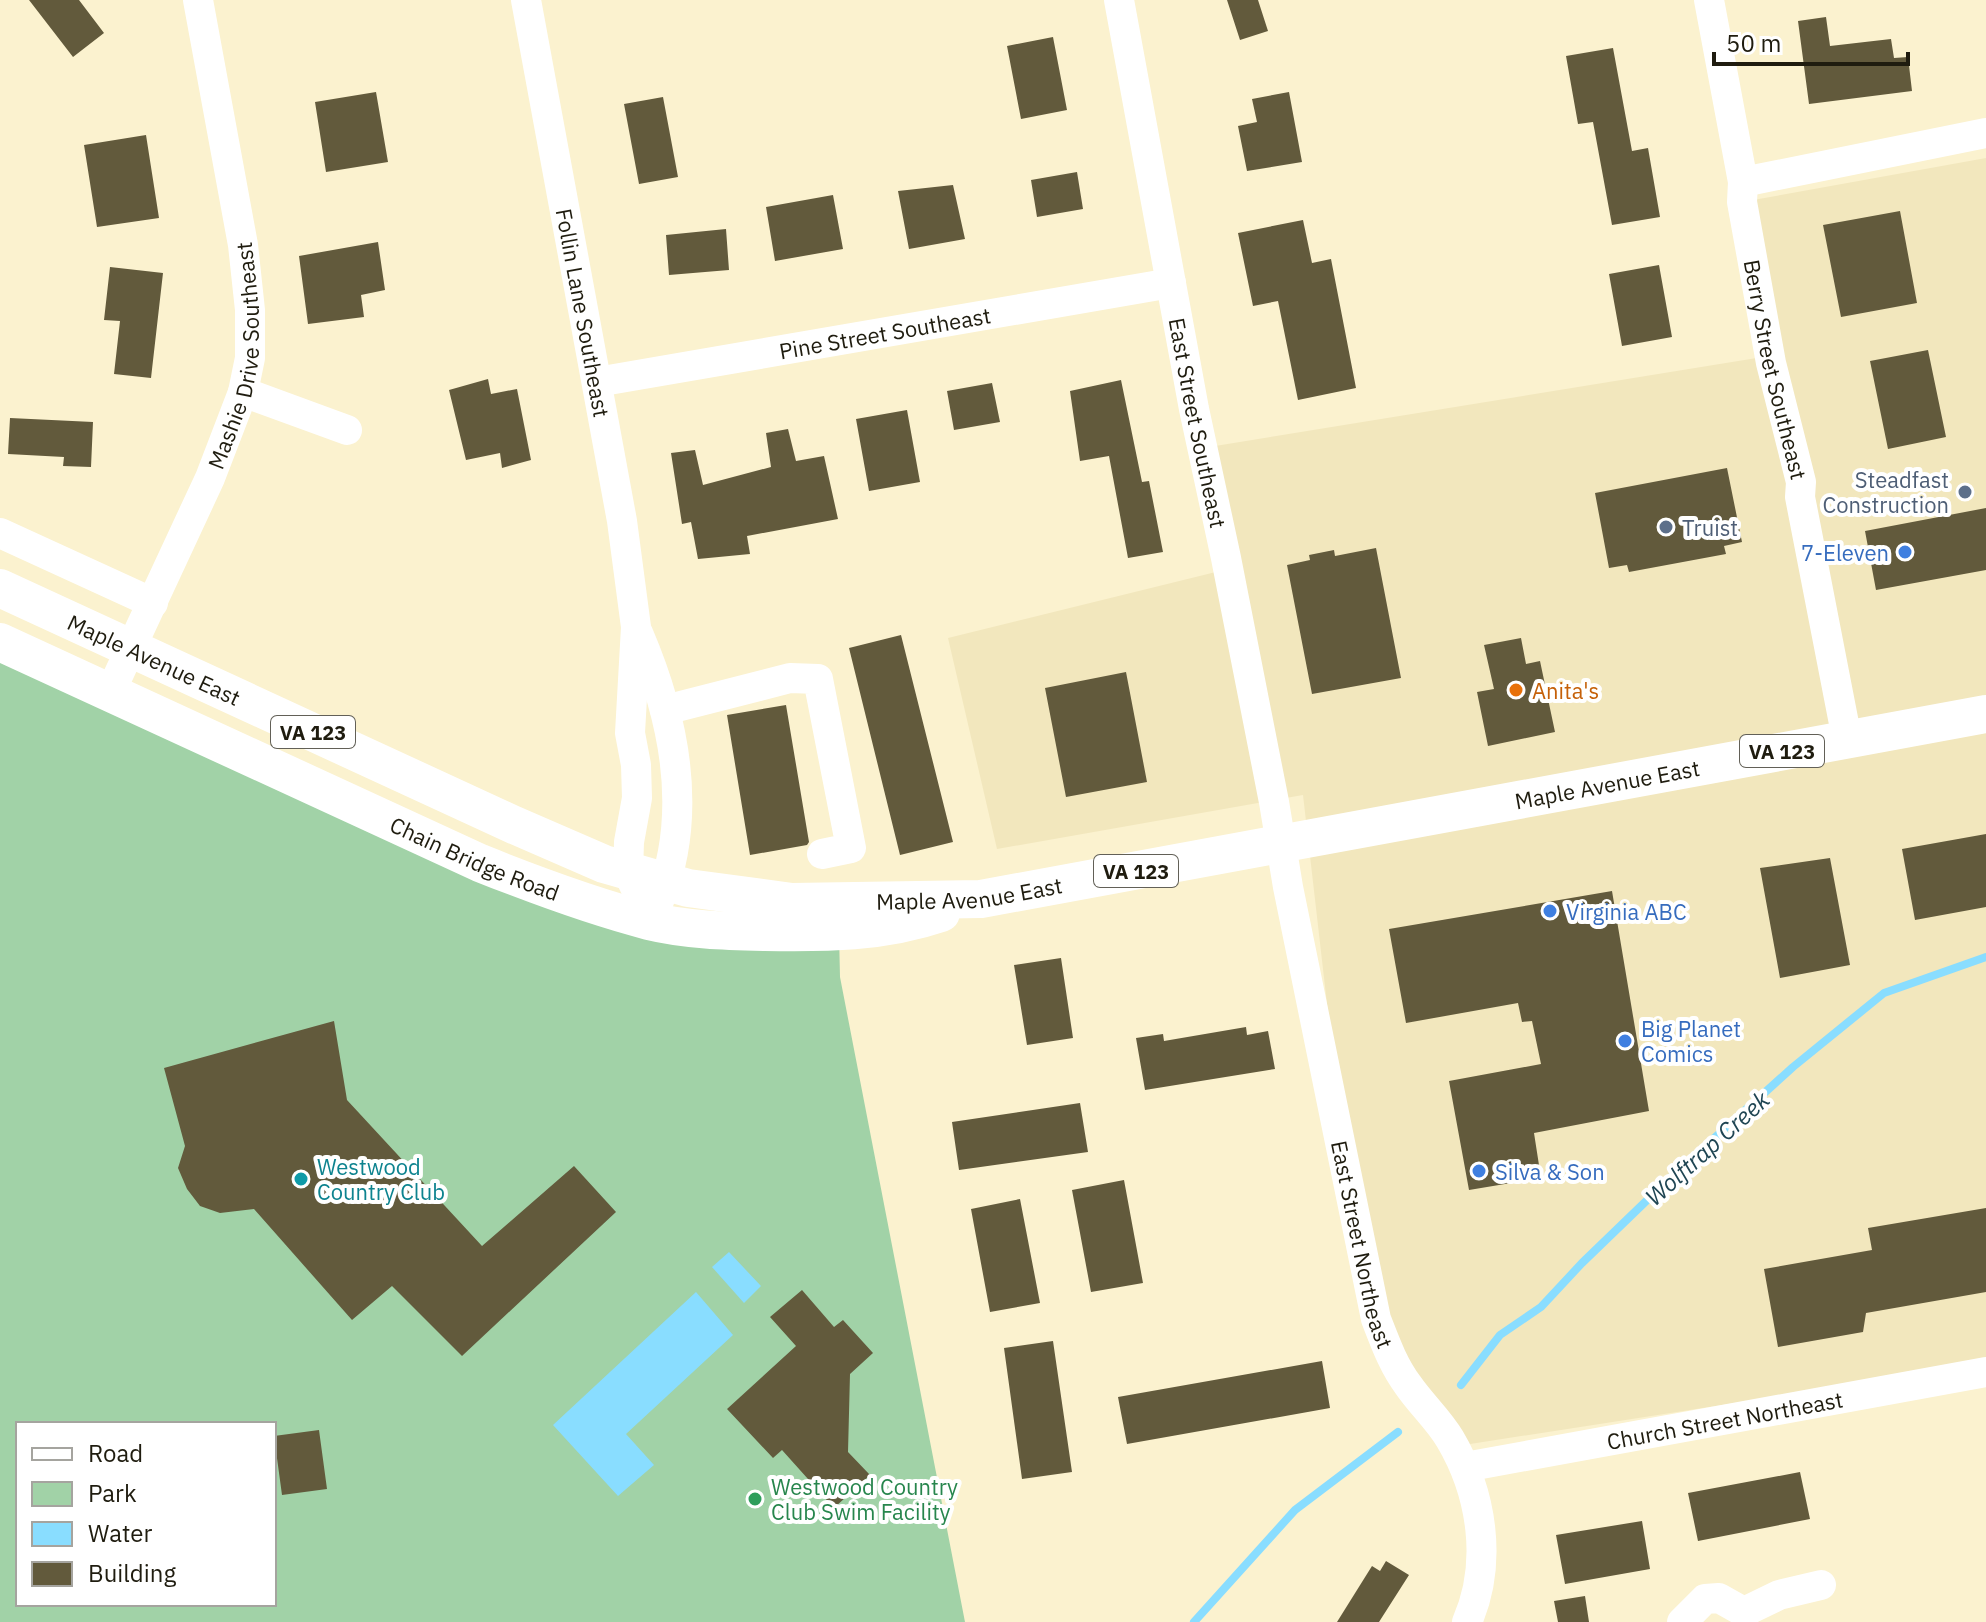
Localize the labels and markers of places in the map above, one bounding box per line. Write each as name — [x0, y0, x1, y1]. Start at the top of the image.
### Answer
place label: Steadfast Construction — [1823, 465, 1949, 519]
marker: Steadfast Construction — [1956, 483, 1974, 501]
place label: Truist — [1682, 513, 1738, 542]
marker: Truist — [1657, 518, 1675, 536]
place label: 7-Eleven — [1801, 538, 1889, 567]
marker: 7-Eleven — [1896, 543, 1914, 561]
place label: Anita's — [1532, 676, 1599, 705]
marker: Anita's — [1507, 681, 1525, 699]
place label: Virginia ABC — [1566, 897, 1687, 926]
marker: Virginia ABC — [1541, 902, 1559, 920]
place label: Big Planet Comics — [1641, 1014, 1741, 1068]
marker: Big Planet Comics — [1616, 1032, 1634, 1050]
place label: Westwood Country Club — [317, 1152, 445, 1206]
place label: Silva & Son — [1495, 1157, 1605, 1186]
marker: Silva & Son — [1470, 1162, 1488, 1180]
marker: Westwood Country Club — [292, 1170, 310, 1188]
place label: Westwood Country Club Swim Facility — [771, 1472, 958, 1526]
marker: Westwood Country Club Swim Facility — [746, 1490, 764, 1508]

